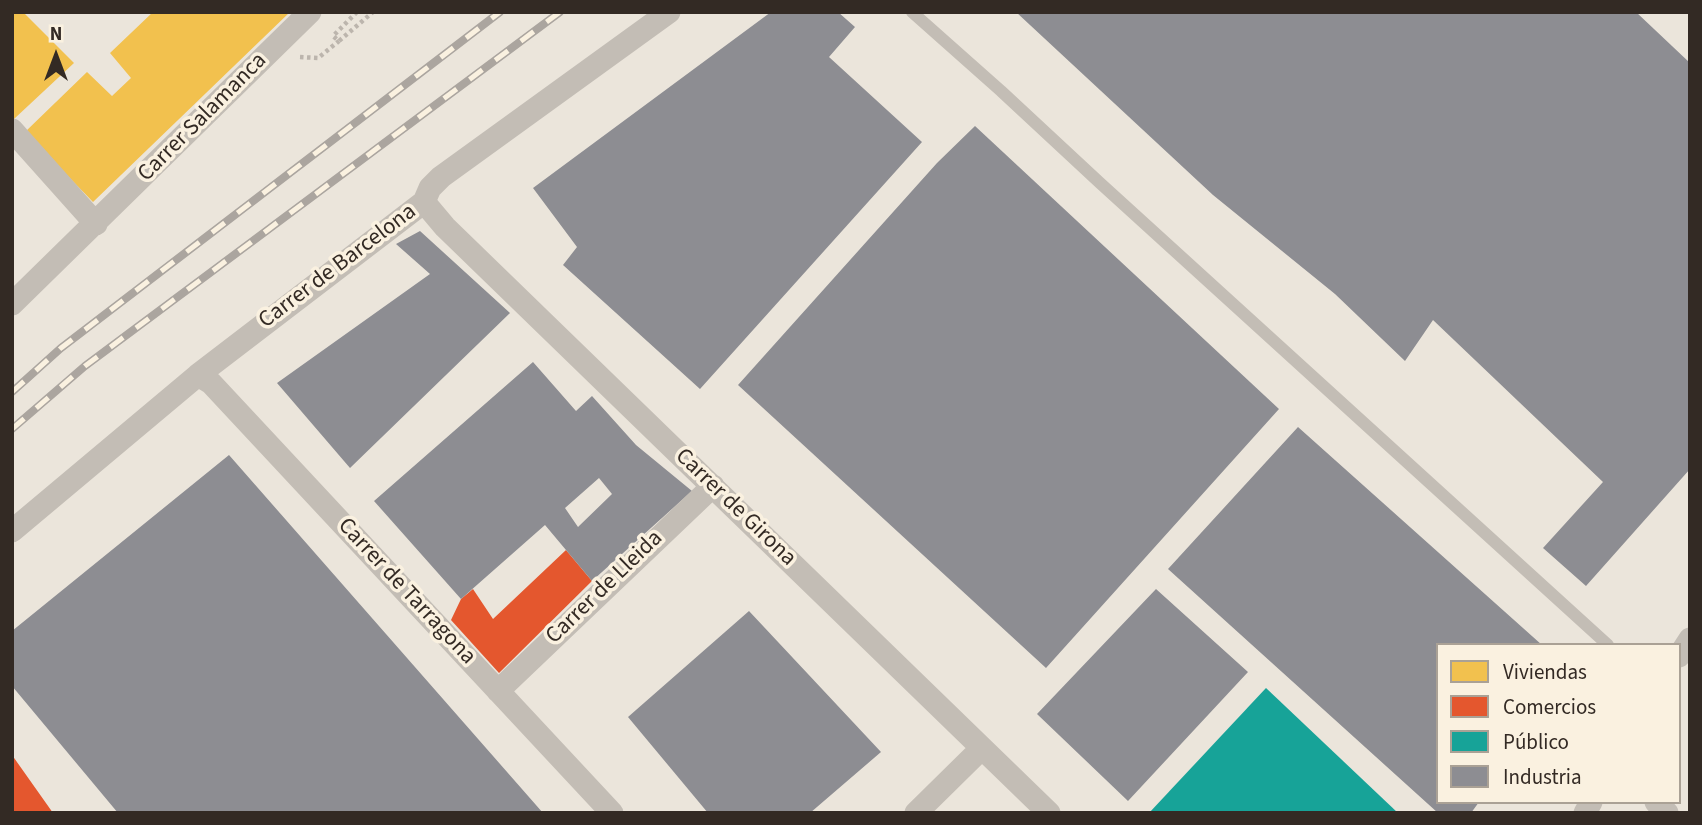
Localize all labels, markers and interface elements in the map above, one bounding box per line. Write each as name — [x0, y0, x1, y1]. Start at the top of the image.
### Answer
north arrow — [21, 21, 91, 91]
text: N — [50, 21, 62, 48]
street label: Carrer Salamanca — [133, 48, 273, 188]
street label: Carrer de Barcelona — [254, 199, 422, 335]
street label: Carrer de Girona — [669, 443, 801, 573]
street label: Carrer de Tarragona — [331, 513, 481, 671]
street label: Carrer de Lleida — [541, 525, 669, 651]
legend — [1436, 643, 1681, 804]
text: Viviendas — [1503, 657, 1587, 687]
text: Comercios — [1503, 692, 1596, 722]
text: Público — [1503, 727, 1569, 757]
text: Industria — [1503, 762, 1582, 792]

